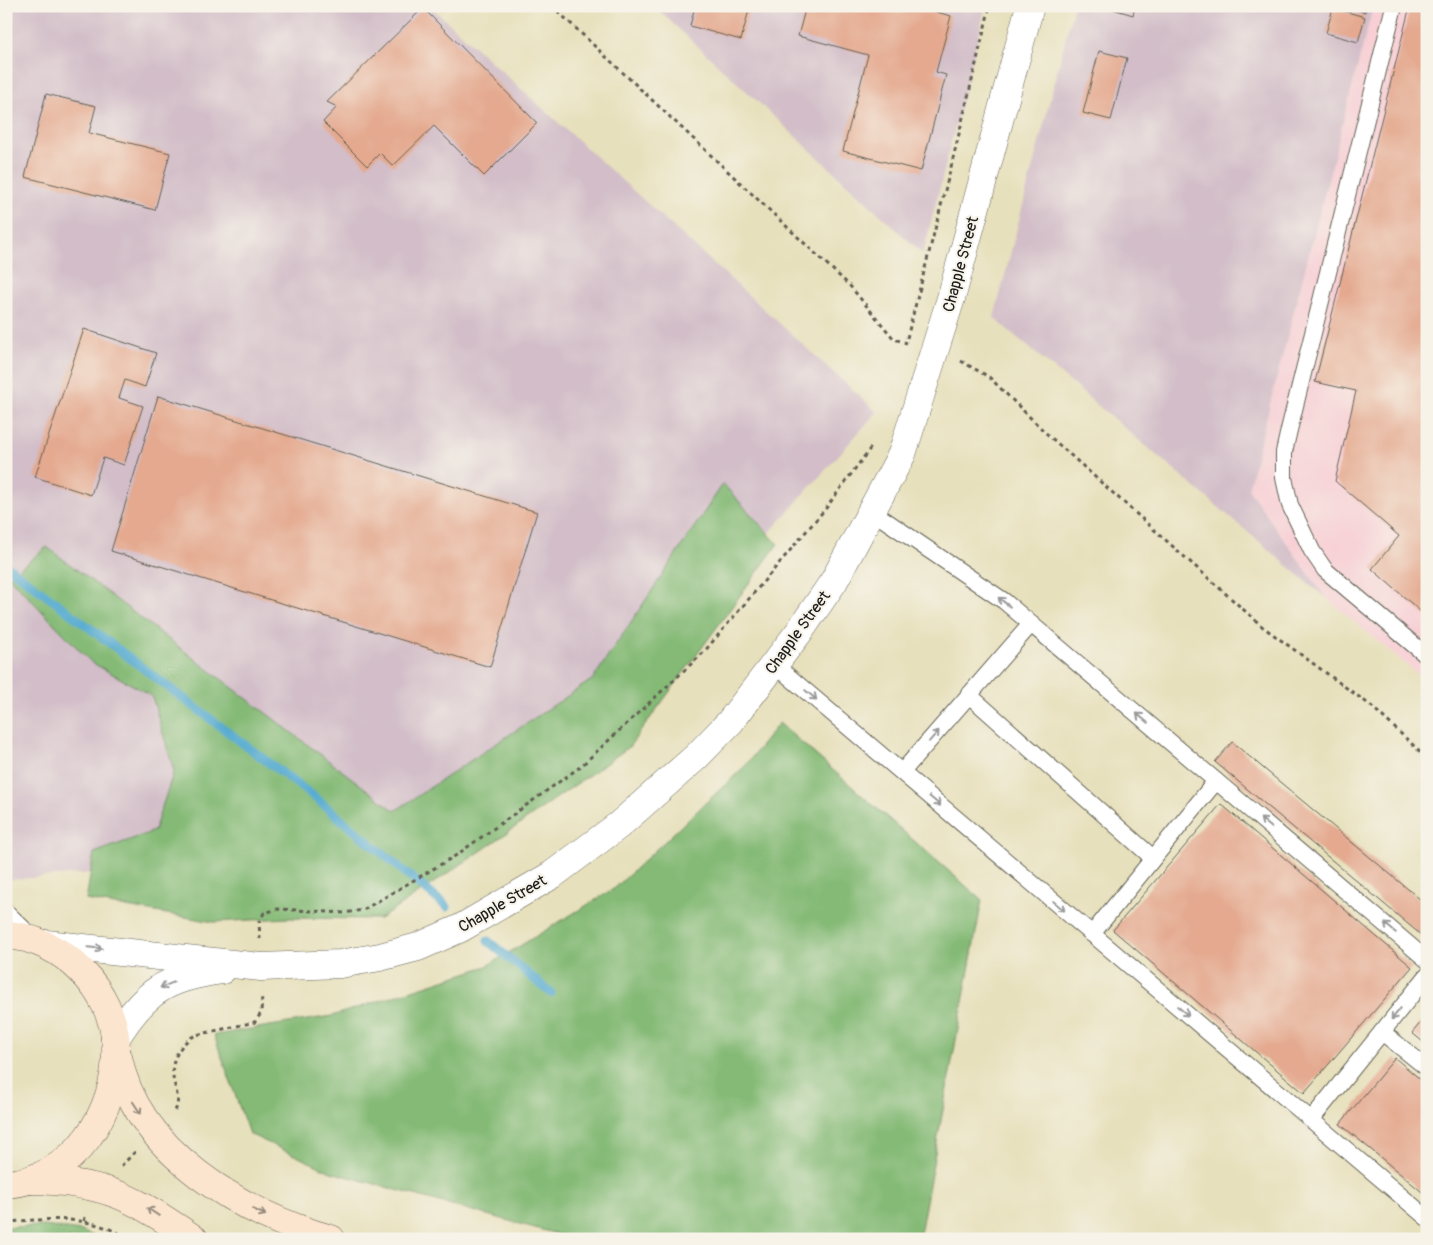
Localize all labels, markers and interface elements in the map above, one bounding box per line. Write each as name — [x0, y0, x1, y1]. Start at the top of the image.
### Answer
street label: Chapple Street — [939, 214, 984, 314]
street label: Chapple Street — [761, 586, 835, 678]
one-way arrow — [998, 596, 1011, 607]
one-way arrow — [805, 690, 818, 701]
one-way arrow — [1135, 712, 1148, 724]
one-way arrow — [928, 729, 940, 742]
one-way arrow — [928, 795, 941, 806]
one-way arrow — [1259, 817, 1272, 829]
street label: Chapple Street — [455, 870, 551, 937]
one-way arrow — [1052, 900, 1065, 911]
one-way arrow — [1383, 923, 1396, 934]
one-way arrow — [87, 944, 103, 953]
one-way arrow — [160, 981, 175, 990]
one-way arrow — [1176, 1005, 1189, 1016]
one-way arrow — [1391, 1007, 1402, 1020]
one-way arrow — [132, 1101, 142, 1115]
one-way arrow — [147, 1207, 161, 1217]
one-way arrow — [251, 1208, 266, 1217]

